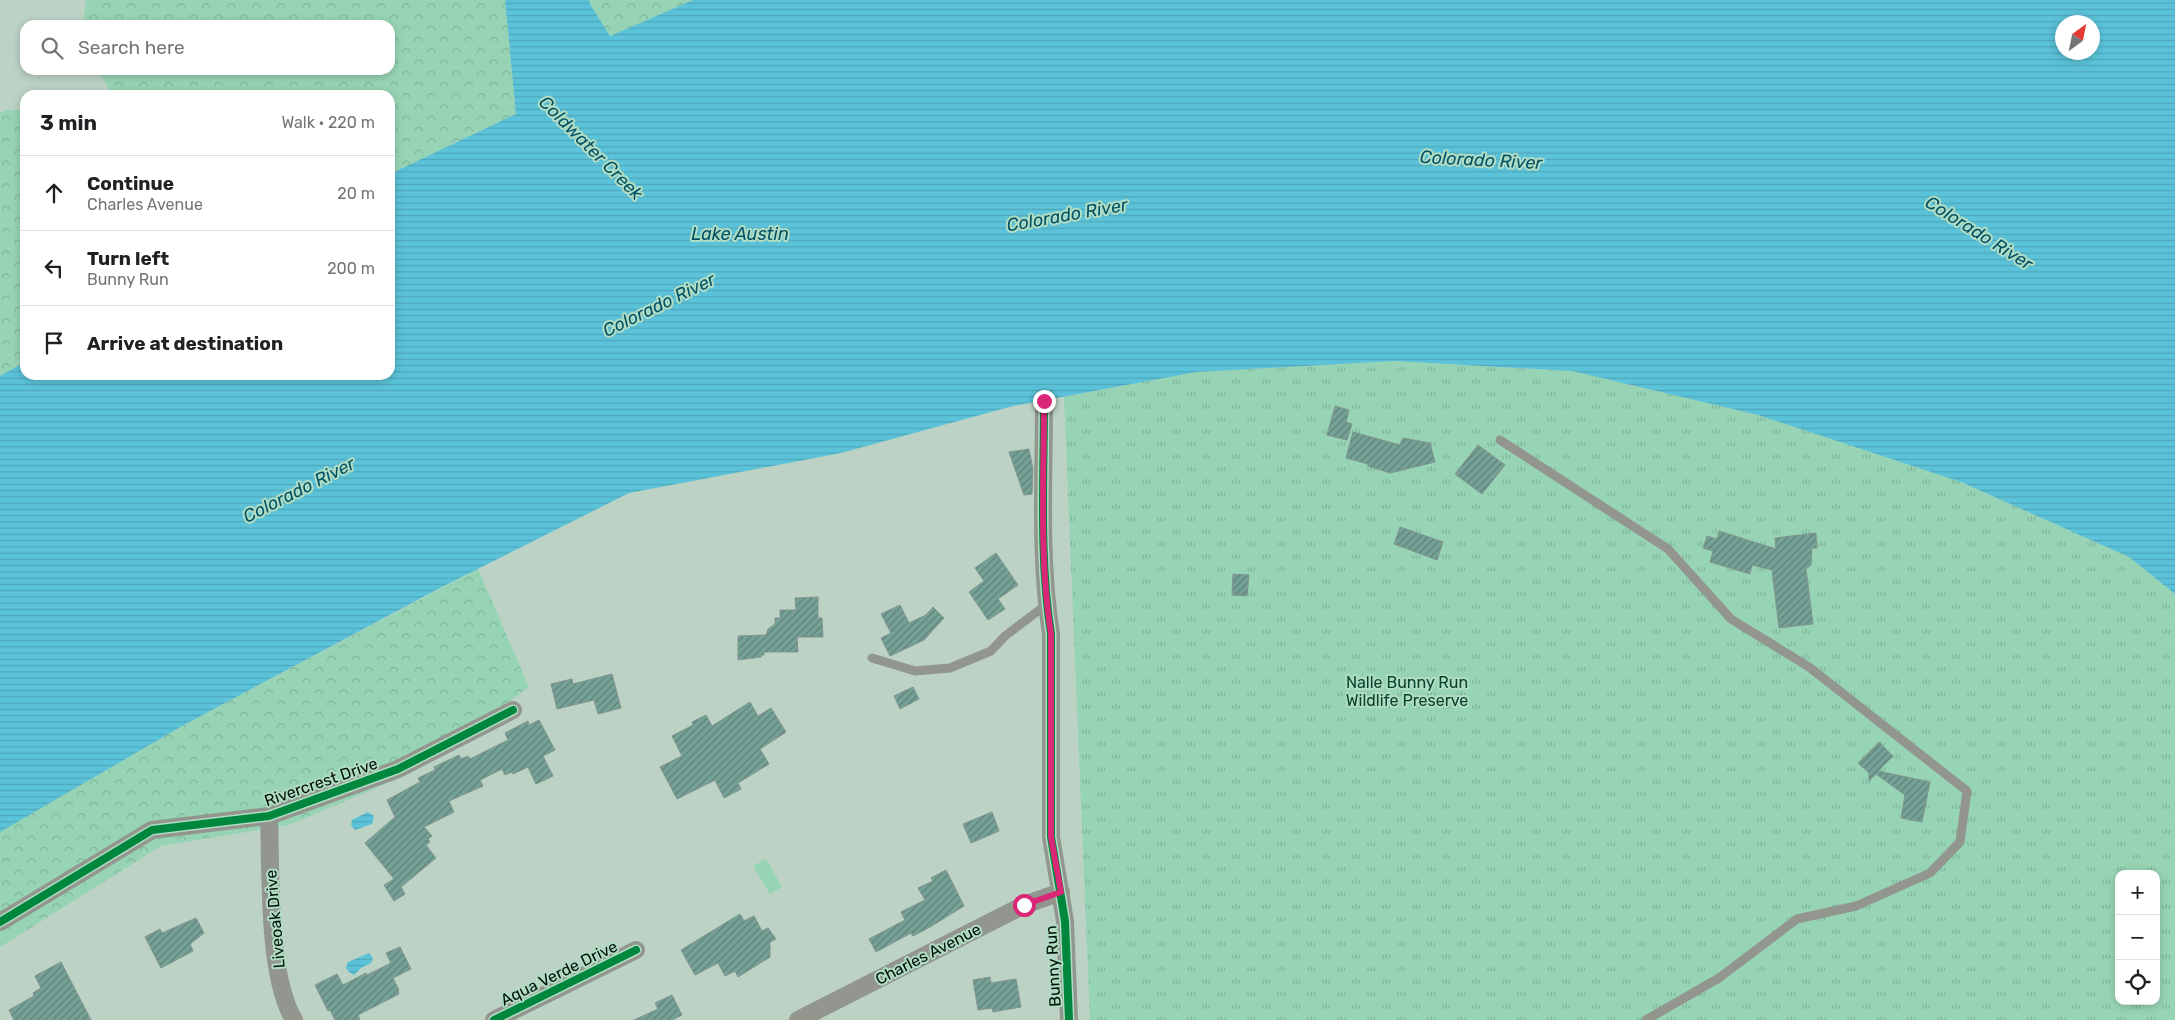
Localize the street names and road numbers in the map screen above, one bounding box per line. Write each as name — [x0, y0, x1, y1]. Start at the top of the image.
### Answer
street label: Rivercrest Drive — [262, 754, 380, 810]
street label: Liveoak Drive — [261, 869, 289, 969]
street label: Charles Avenue — [872, 919, 984, 989]
street label: Bunny Run — [1041, 925, 1065, 1007]
street label: Aqua Verde Drive — [498, 936, 621, 1009]

